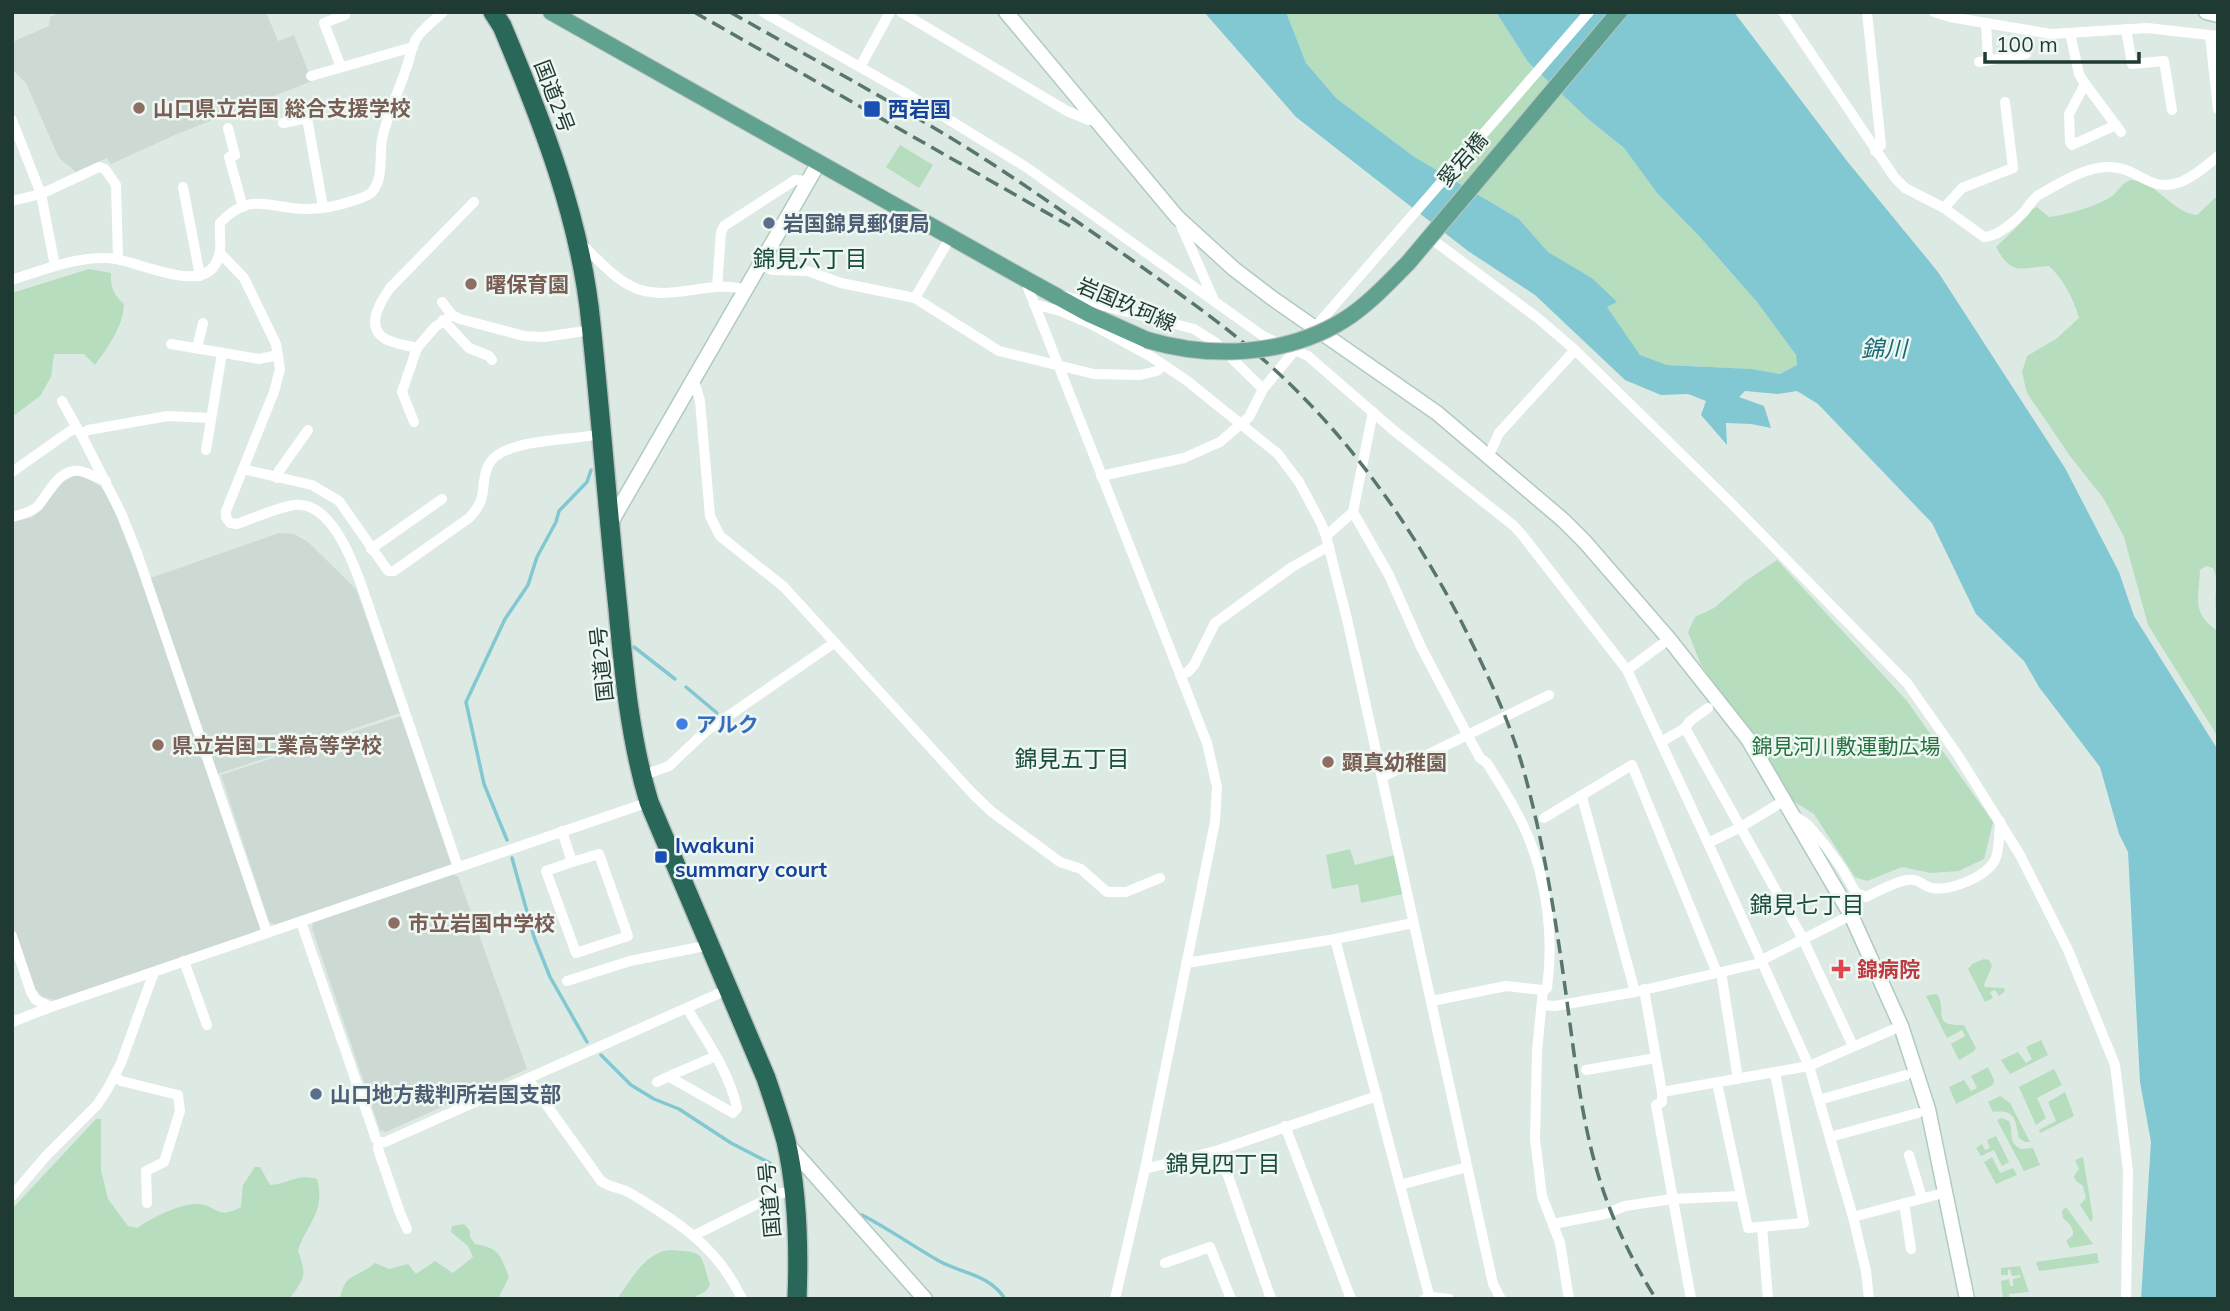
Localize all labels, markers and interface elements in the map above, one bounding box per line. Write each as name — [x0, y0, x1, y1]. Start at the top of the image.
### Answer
scale bar — [1985, 21, 2139, 65]
text: 100 m — [1996, 31, 2058, 57]
street label: 国道2号 — [529, 56, 581, 136]
place label: 山口県立岩国 総合支援学校 — [153, 95, 411, 121]
place label: 西岩国 — [888, 96, 951, 122]
marker: 西岩国 — [862, 99, 882, 119]
marker: 山口県立岩国 総合支援学校 — [131, 100, 147, 116]
street label: 愛宕橋 — [1432, 127, 1492, 191]
place label: 岩国錦見郵便局 — [783, 210, 930, 236]
marker: 岩国錦見郵便局 — [761, 215, 777, 231]
district label: 錦見六丁目 — [753, 244, 868, 273]
place label: 曙保育園 — [485, 271, 569, 297]
street label: 岩国玖珂線 — [1074, 272, 1180, 336]
marker: 曙保育園 — [463, 276, 479, 292]
water label: 錦川 — [1861, 334, 1910, 363]
street label: 国道2号 — [584, 625, 618, 703]
place label: アルク — [696, 711, 759, 737]
marker: アルク — [674, 716, 690, 732]
place label: 県立岩国工業高等学校 — [172, 732, 382, 758]
park label: 錦見河川敷運動広場 — [1752, 733, 1941, 759]
marker: 県立岩国工業高等学校 — [150, 737, 166, 753]
district label: 錦見五丁目 — [1015, 744, 1130, 773]
place label: 顕真幼稚園 — [1342, 749, 1447, 775]
marker: 顕真幼稚園 — [1320, 754, 1336, 770]
place label: Iwakuni summary court — [675, 832, 827, 882]
marker: Iwakuni summary court — [653, 849, 669, 865]
district label: 錦見七丁目 — [1750, 890, 1865, 919]
place label: 市立岩国中学校 — [408, 910, 555, 936]
marker: 市立岩国中学校 — [386, 915, 402, 931]
place label: 錦病院 — [1857, 956, 1920, 982]
marker: 錦病院 — [1831, 959, 1851, 979]
place label: 山口地方裁判所岩国支部 — [330, 1081, 561, 1107]
marker: 山口地方裁判所岩国支部 — [308, 1086, 324, 1102]
district label: 錦見四丁目 — [1166, 1149, 1281, 1178]
street label: 国道2号 — [753, 1161, 785, 1239]

